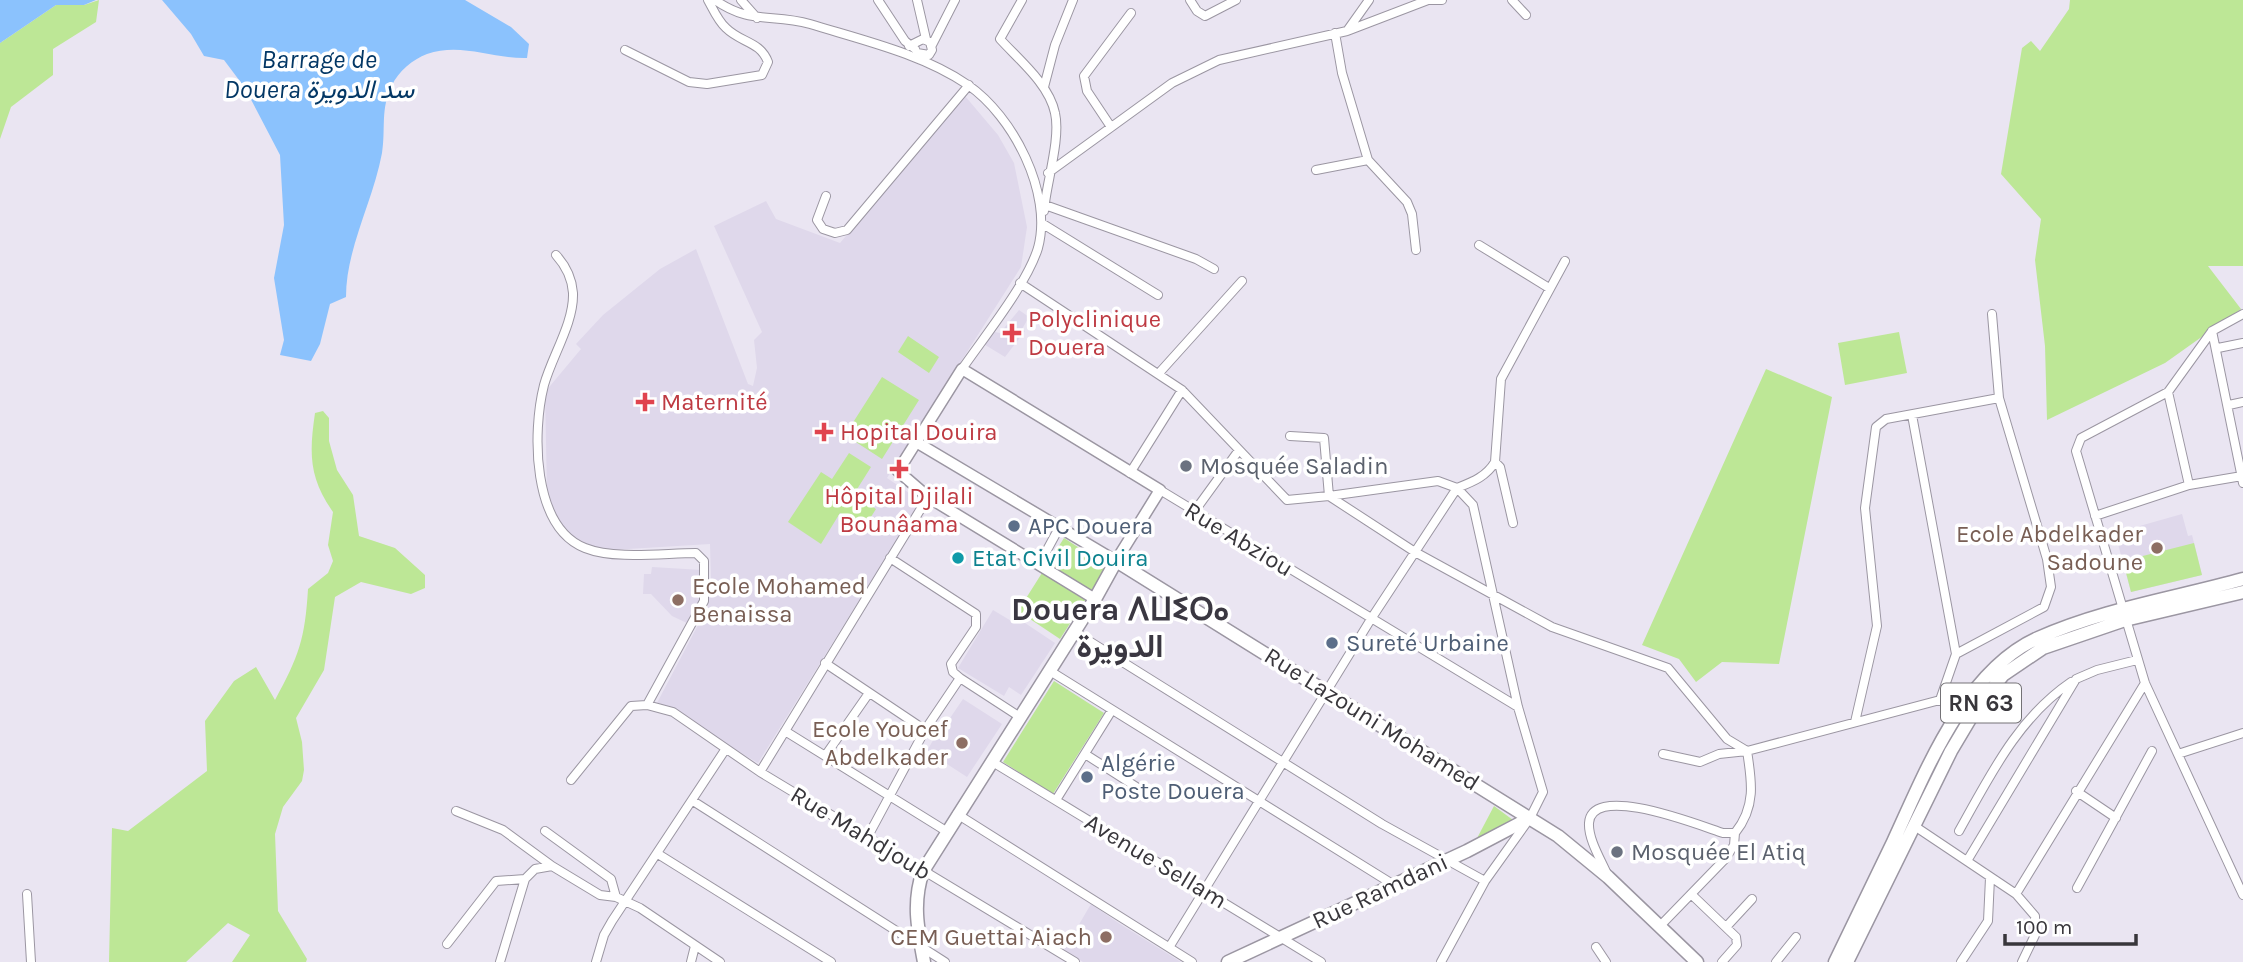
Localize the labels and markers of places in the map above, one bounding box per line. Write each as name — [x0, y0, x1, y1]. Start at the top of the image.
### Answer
place label: Polyclinique Douera — [1028, 305, 1161, 361]
marker: Polyclinique Douera — [1002, 323, 1022, 343]
place label: Maternité — [661, 388, 768, 416]
marker: Maternité — [635, 392, 655, 412]
place label: Hopital Douira — [840, 418, 998, 446]
marker: Hopital Douira — [814, 422, 834, 442]
place label: Mosquée Saladin — [1200, 452, 1388, 480]
marker: Mosquée Saladin — [1178, 458, 1194, 474]
marker: Hôpital Djilali Bounâama — [889, 459, 909, 479]
place label: Hôpital Djilali Bounâama — [824, 482, 974, 538]
place label: APC Douera — [1028, 512, 1153, 540]
marker: APC Douera — [1006, 518, 1022, 534]
place label: Ecole Abdelkader Sadoune — [1956, 520, 2143, 576]
marker: Ecole Abdelkader Sadoune — [2149, 540, 2165, 556]
place label: Etat Civil Douira — [972, 544, 1148, 572]
marker: Etat Civil Douira — [950, 550, 966, 566]
place label: Ecole Mohamed Benaissa — [692, 572, 866, 628]
marker: Ecole Mohamed Benaissa — [670, 592, 686, 608]
place label: Sureté Urbaine — [1346, 629, 1509, 657]
marker: Sureté Urbaine — [1324, 635, 1340, 651]
place label: Ecole Youcef Abdelkader — [812, 715, 949, 771]
marker: Ecole Youcef Abdelkader — [954, 735, 970, 751]
place label: Algérie Poste Douera — [1101, 749, 1245, 805]
marker: Algérie Poste Douera — [1079, 769, 1095, 785]
place label: Mosquée El Atiq — [1631, 838, 1806, 866]
marker: Mosquée El Atiq — [1609, 844, 1625, 860]
place label: CEM Guettai Aiach — [890, 923, 1092, 951]
marker: CEM Guettai Aiach — [1098, 929, 1114, 945]

